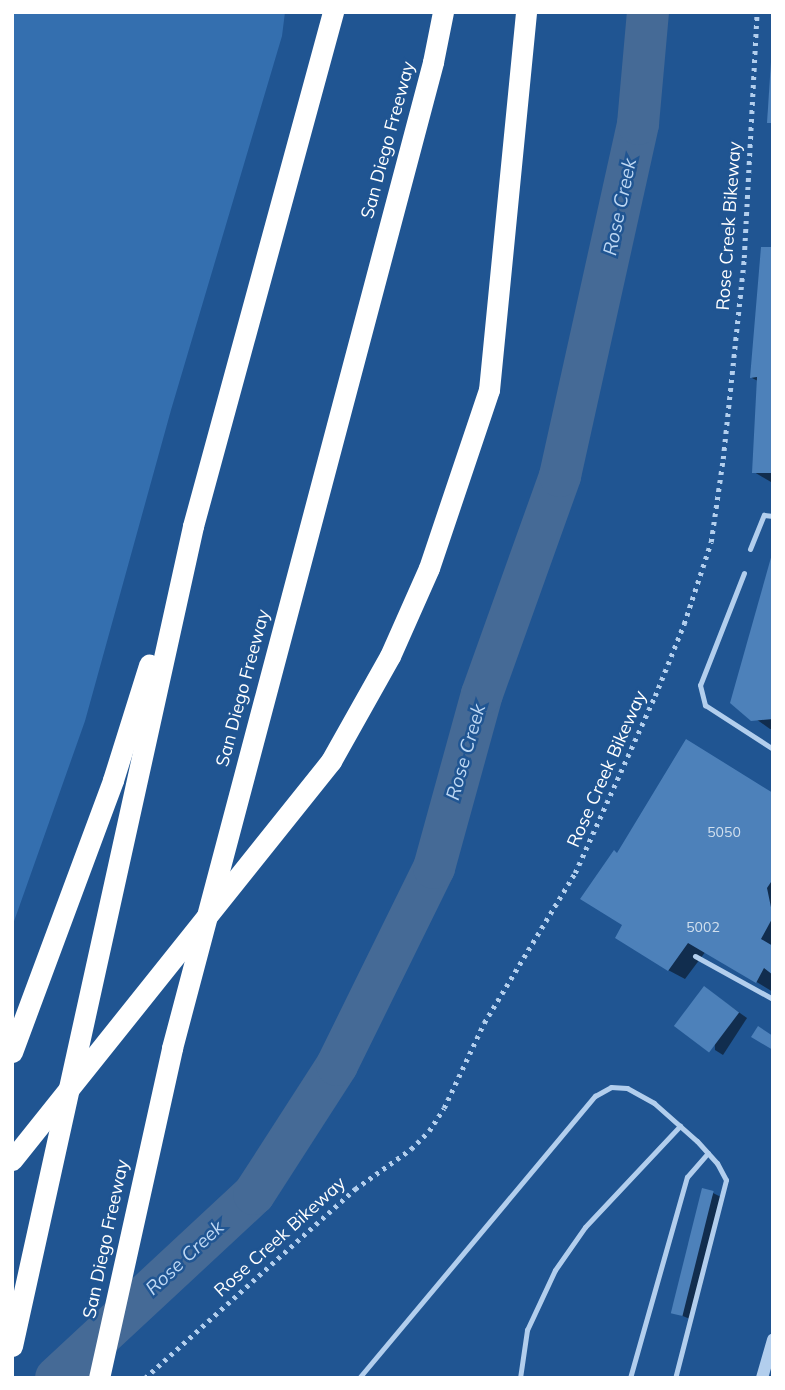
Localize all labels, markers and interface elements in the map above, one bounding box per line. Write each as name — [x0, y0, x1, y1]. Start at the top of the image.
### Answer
street label: San Diego Freeway — [357, 59, 419, 221]
street label: Rose Creek Bikeway — [712, 141, 746, 311]
water label: Rose Creek — [599, 156, 641, 258]
street label: San Diego Freeway — [212, 607, 274, 769]
street label: Rose Creek Bikeway — [563, 687, 651, 851]
water label: Rose Creek — [441, 701, 491, 803]
house number: 5050 — [707, 824, 741, 840]
house number: 5002 — [686, 919, 720, 935]
street label: San Diego Freeway — [79, 1157, 133, 1321]
street label: Rose Creek Bikeway — [210, 1172, 350, 1302]
water label: Rose Creek — [141, 1216, 229, 1300]

